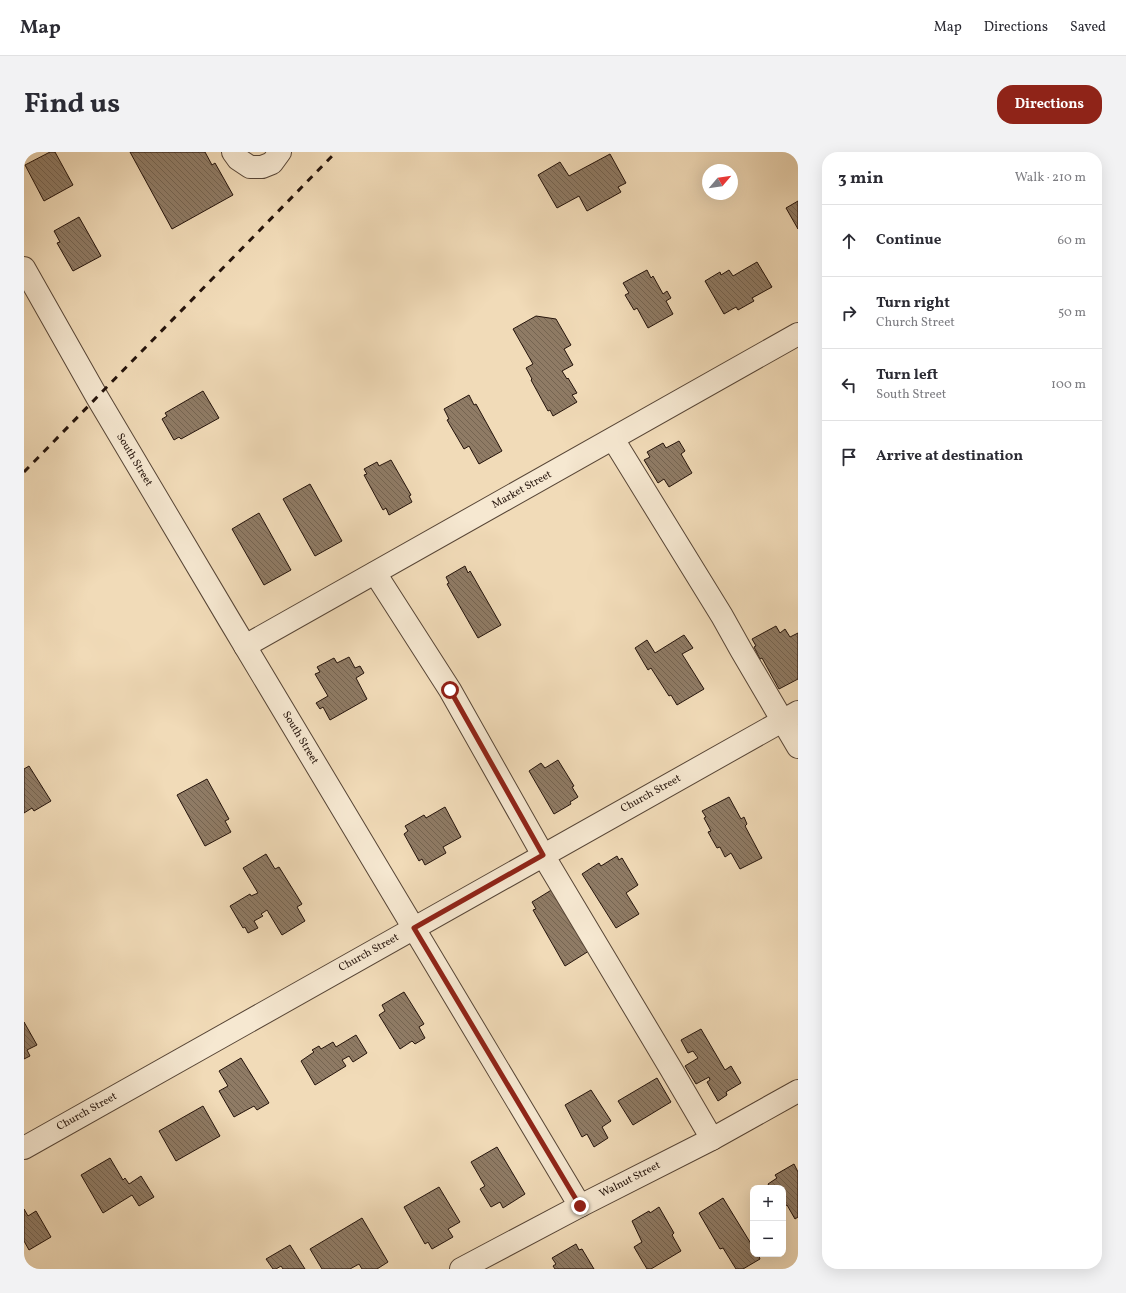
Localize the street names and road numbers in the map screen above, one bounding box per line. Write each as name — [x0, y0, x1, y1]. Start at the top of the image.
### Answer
street label: South Street — [112, 431, 156, 490]
street label: Market Street — [489, 467, 555, 513]
street label: South Street — [278, 709, 322, 768]
street label: Church Street — [618, 771, 684, 817]
street label: Church Street — [336, 930, 402, 976]
street label: Church Street — [54, 1089, 120, 1135]
street label: Walnut Street — [597, 1158, 663, 1202]

